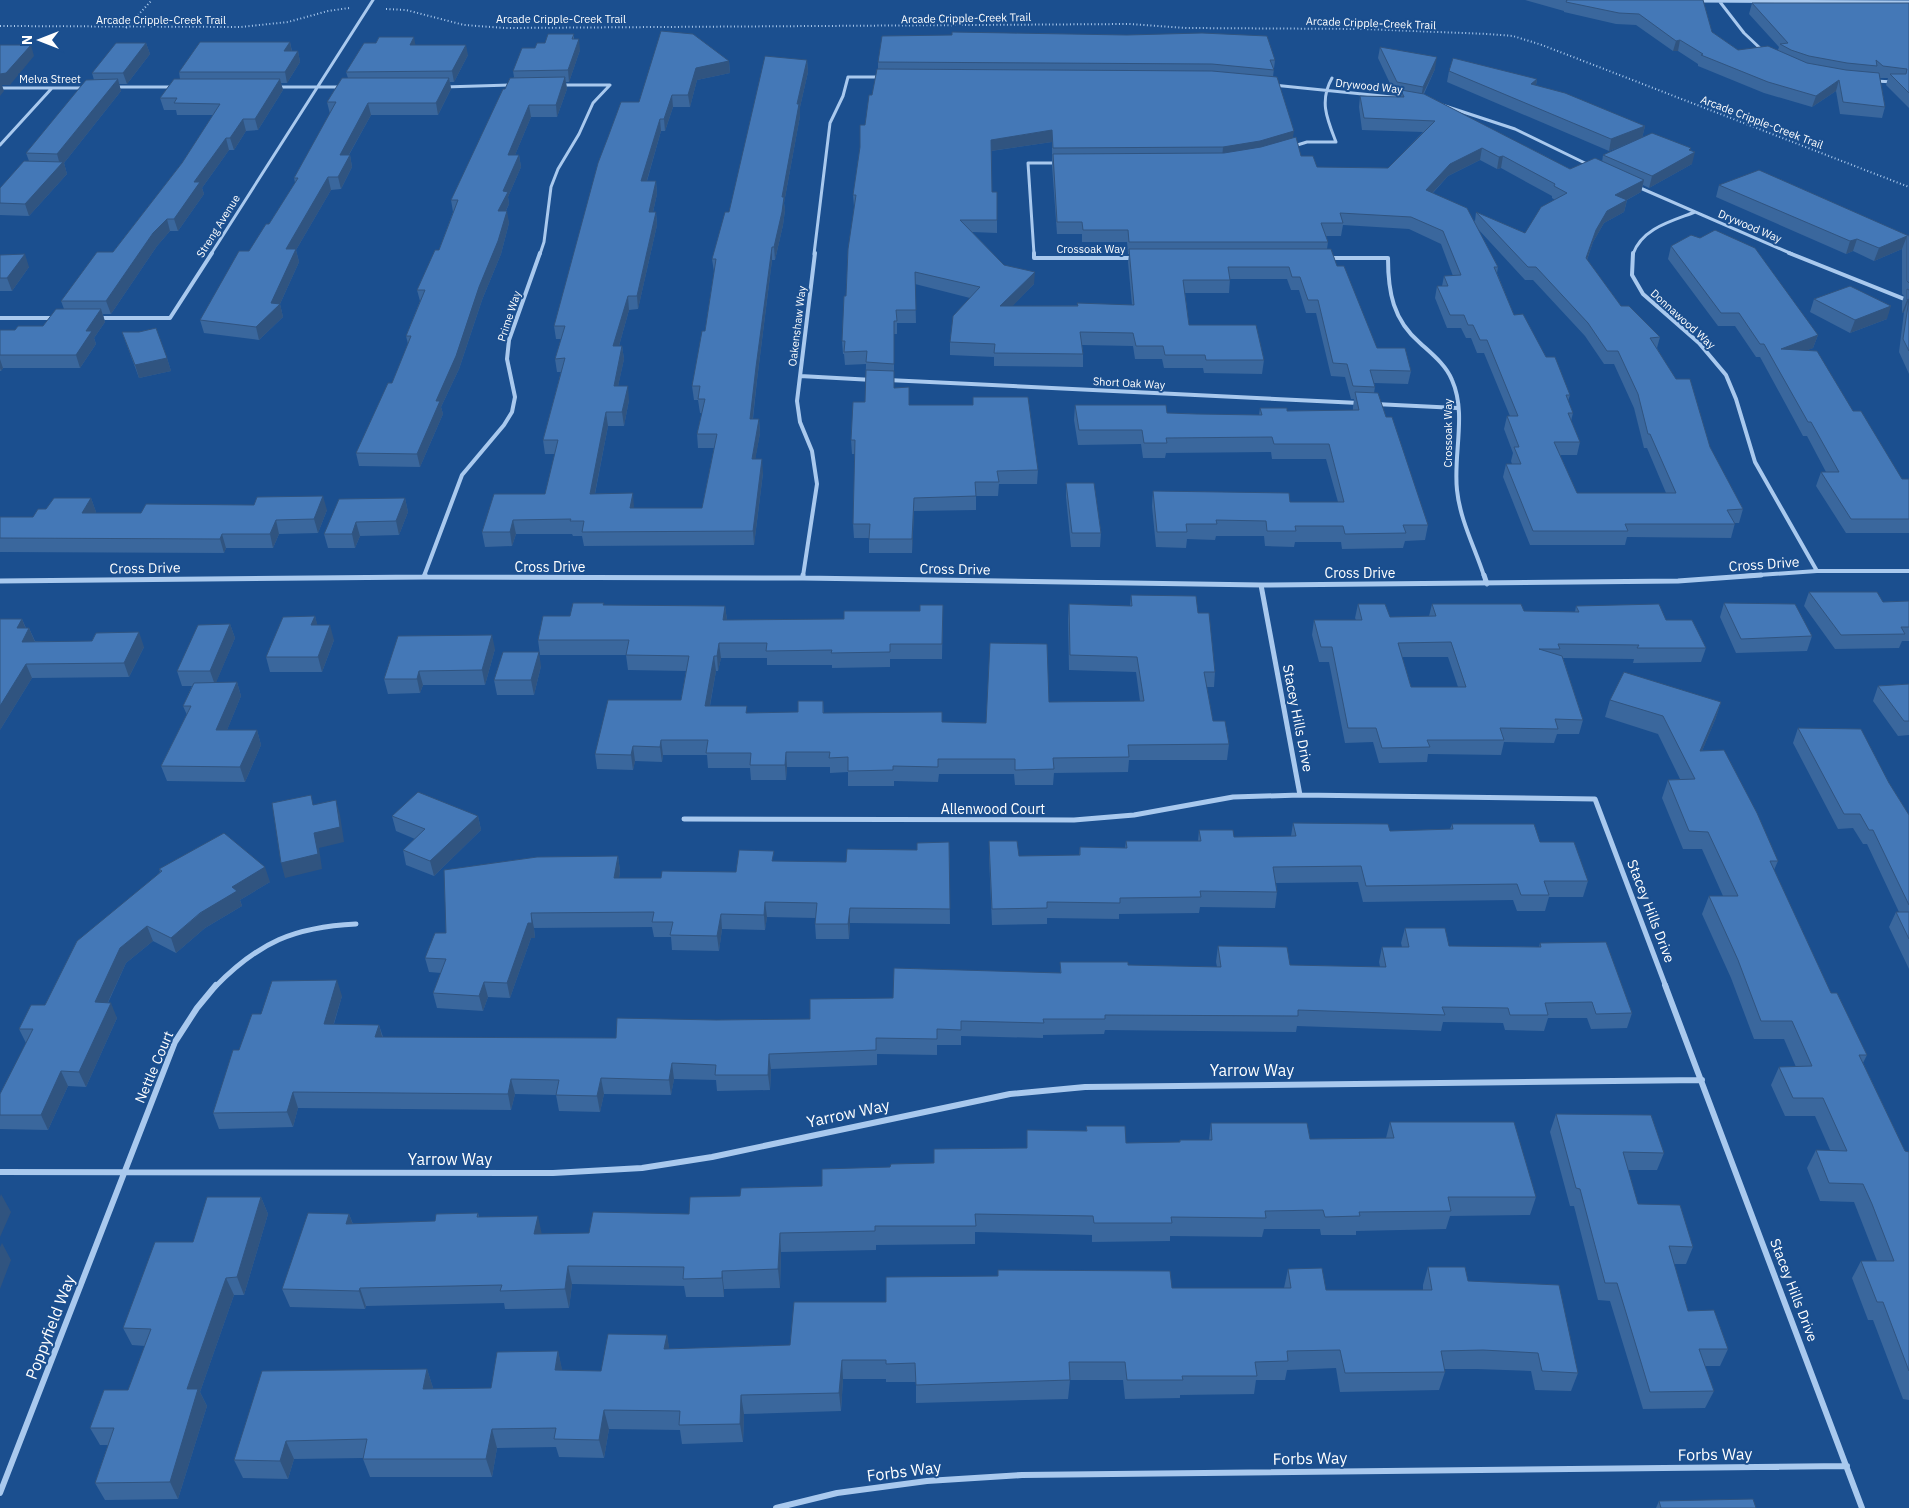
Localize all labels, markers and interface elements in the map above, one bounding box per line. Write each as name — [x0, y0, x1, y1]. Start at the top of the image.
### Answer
street label: Arcade Cripple-Creek Trail — [901, 10, 1031, 26]
street label: Arcade Cripple-Creek Trail — [496, 12, 626, 26]
street label: Arcade Cripple-Creek Trail — [96, 13, 226, 27]
street label: Arcade Cripple-Creek Trail — [1306, 14, 1436, 32]
north arrow — [15, 15, 65, 65]
text: N — [18, 35, 36, 45]
street label: Melva Street — [19, 72, 81, 86]
street label: Drywood Way — [1335, 75, 1404, 97]
street label: Arcade Cripple-Creek Trail — [1699, 92, 1825, 152]
street label: Streng Avenue — [193, 192, 243, 260]
street label: Drywood Way — [1716, 206, 1784, 246]
street label: Crossoak Way — [1056, 242, 1126, 256]
street label: Oakenshaw Way — [785, 284, 809, 367]
street label: Donnawood Way — [1648, 286, 1719, 352]
street label: Prime Way — [494, 288, 524, 343]
street label: Short Oak Way — [1092, 374, 1166, 392]
street label: Crossoak Way — [1441, 398, 1455, 468]
street label: Cross Drive — [1728, 553, 1800, 575]
street label: Cross Drive — [109, 558, 181, 578]
street label: Cross Drive — [515, 558, 586, 576]
street label: Cross Drive — [919, 559, 991, 579]
street label: Cross Drive — [1325, 564, 1396, 582]
street label: Stacey Hills Drive — [1279, 663, 1317, 773]
street label: Allenwood Court — [941, 800, 1045, 818]
street label: Stacey Hills Drive — [1623, 857, 1679, 965]
street label: Nettle Court — [131, 1028, 177, 1106]
street label: Yarrow Way — [1210, 1060, 1294, 1080]
street label: Yarrow Way — [805, 1094, 891, 1132]
street label: Yarrow Way — [408, 1149, 492, 1169]
street label: Stacey Hills Drive — [1766, 1236, 1822, 1344]
street label: Poppyfield Way — [21, 1272, 79, 1382]
street label: Forbs Way — [1677, 1443, 1753, 1465]
street label: Forbs Way — [1272, 1447, 1348, 1469]
street label: Forbs Way — [866, 1457, 942, 1485]

